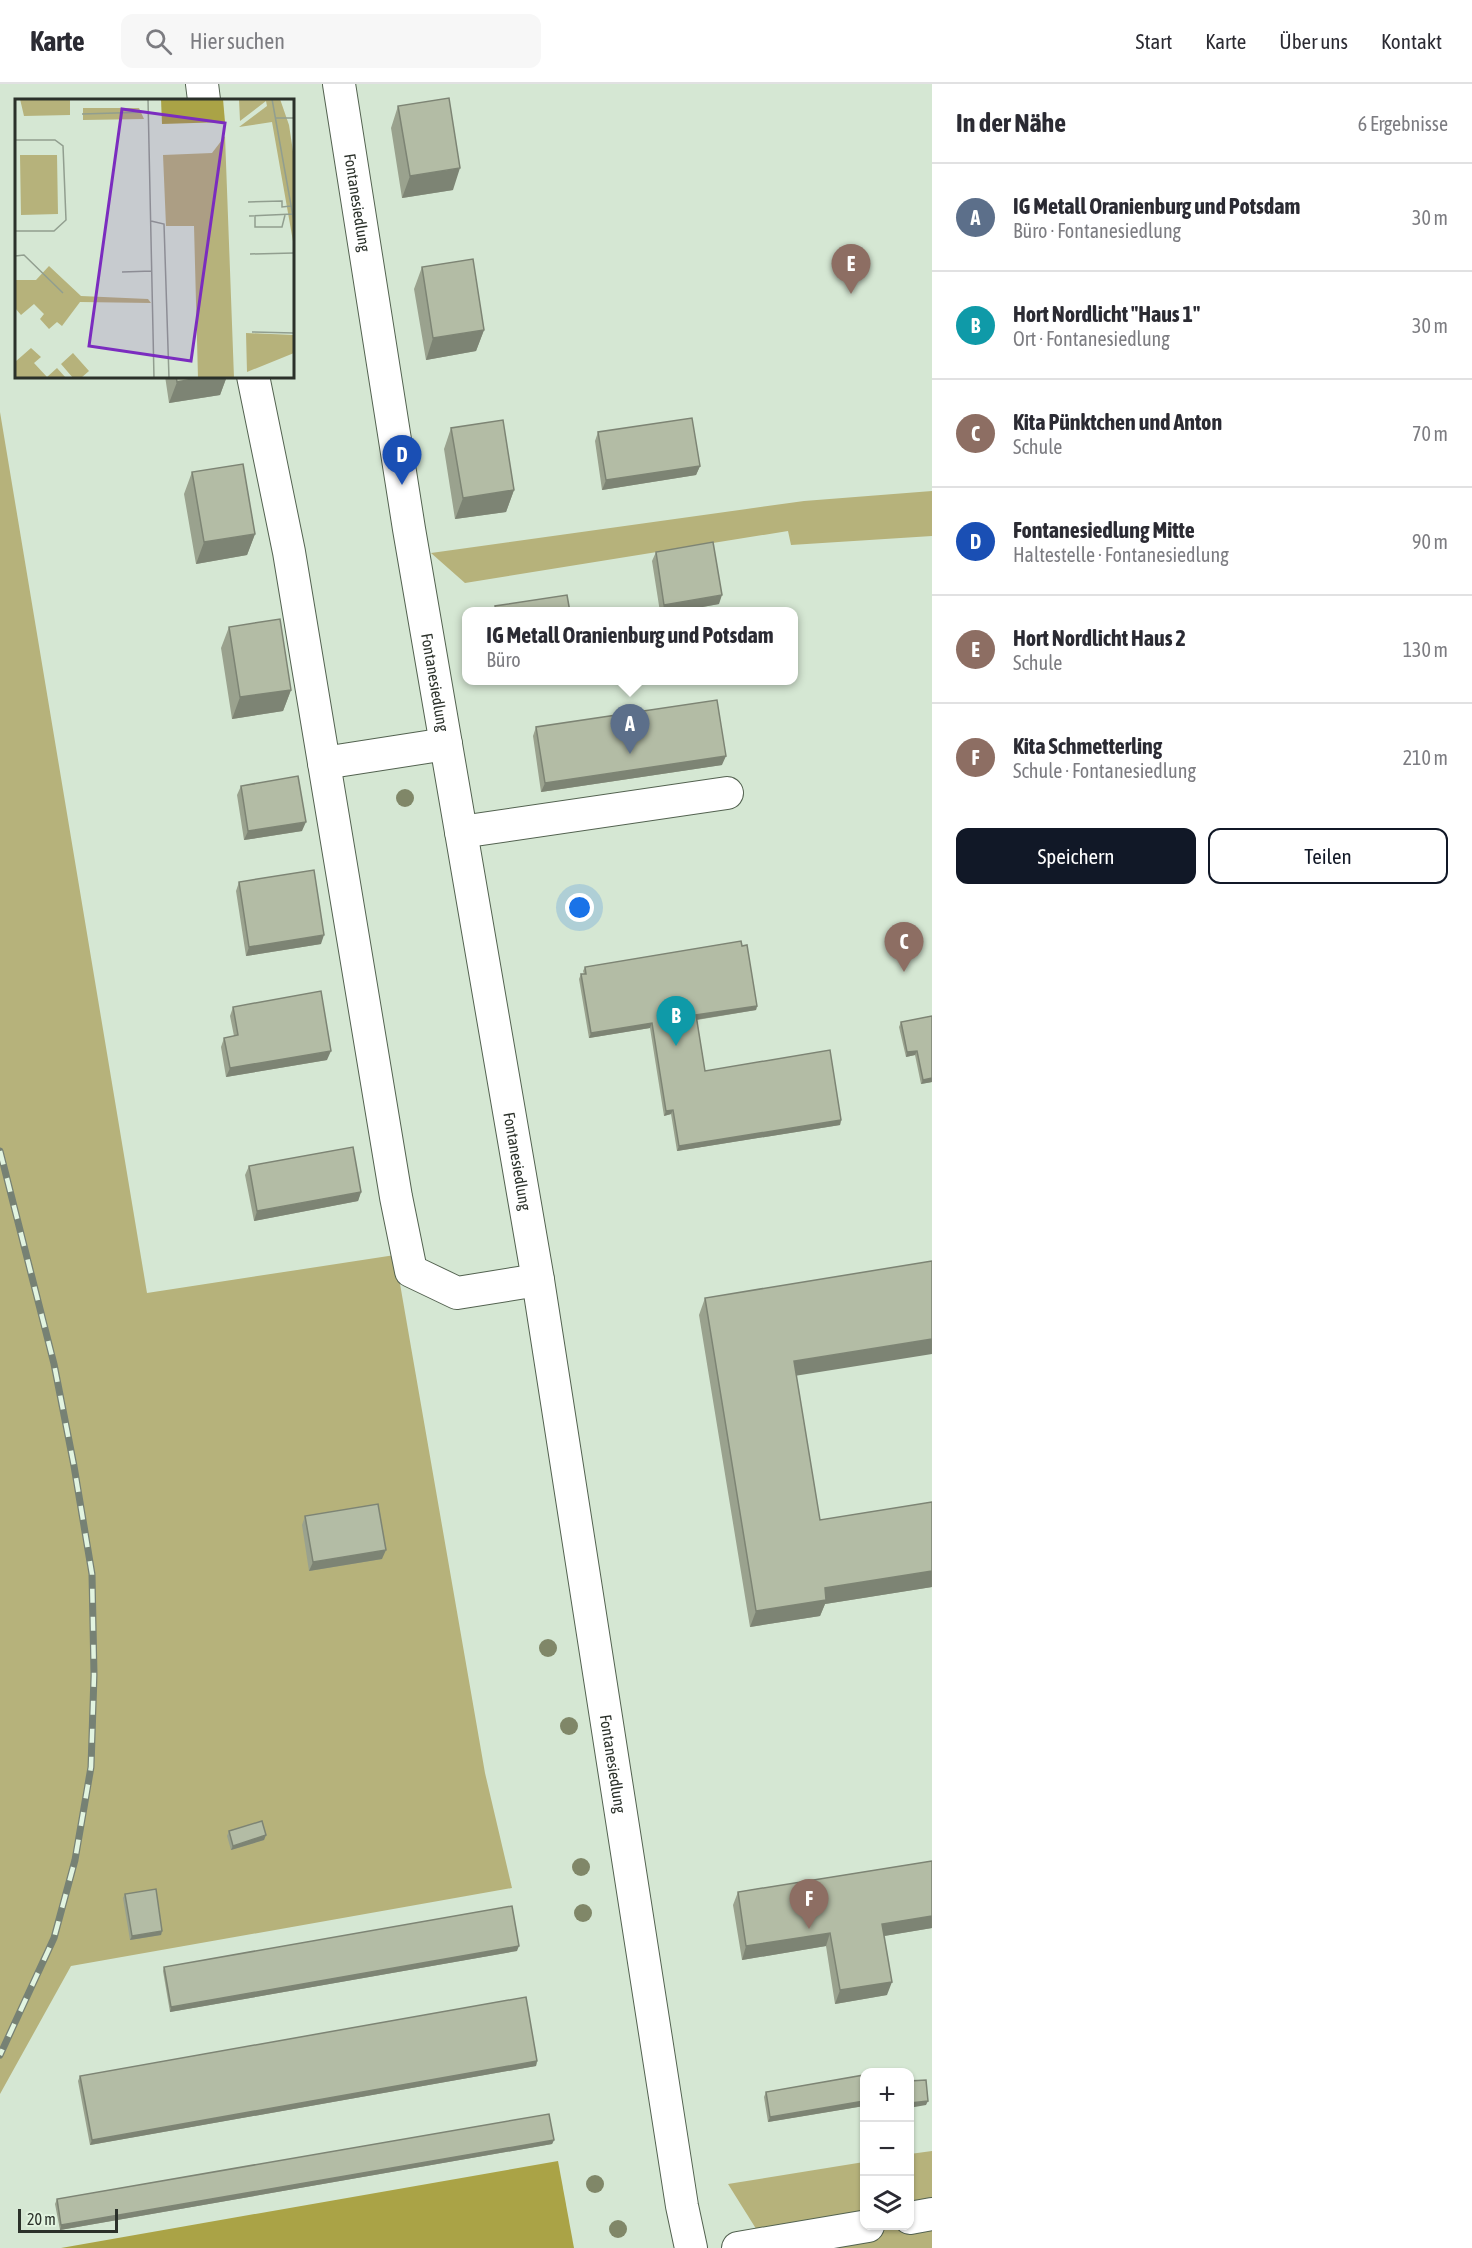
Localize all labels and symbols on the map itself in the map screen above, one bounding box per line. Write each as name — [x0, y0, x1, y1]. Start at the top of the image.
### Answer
inset map — [15, 99, 294, 378]
street label: Fontanesiedlung — [341, 152, 374, 253]
pin: E — [832, 244, 870, 294]
pin: D — [382, 436, 422, 485]
street label: Fontanesiedlung — [418, 632, 453, 733]
pin: A — [610, 704, 650, 754]
your location — [565, 893, 594, 922]
pin: C — [884, 922, 924, 972]
pin: B — [656, 996, 696, 1046]
street label: Fontanesiedlung — [500, 1111, 535, 1212]
street label: Fontanesiedlung — [597, 1713, 630, 1814]
pin: F — [790, 1880, 828, 1929]
scale bar — [18, 2206, 118, 2234]

